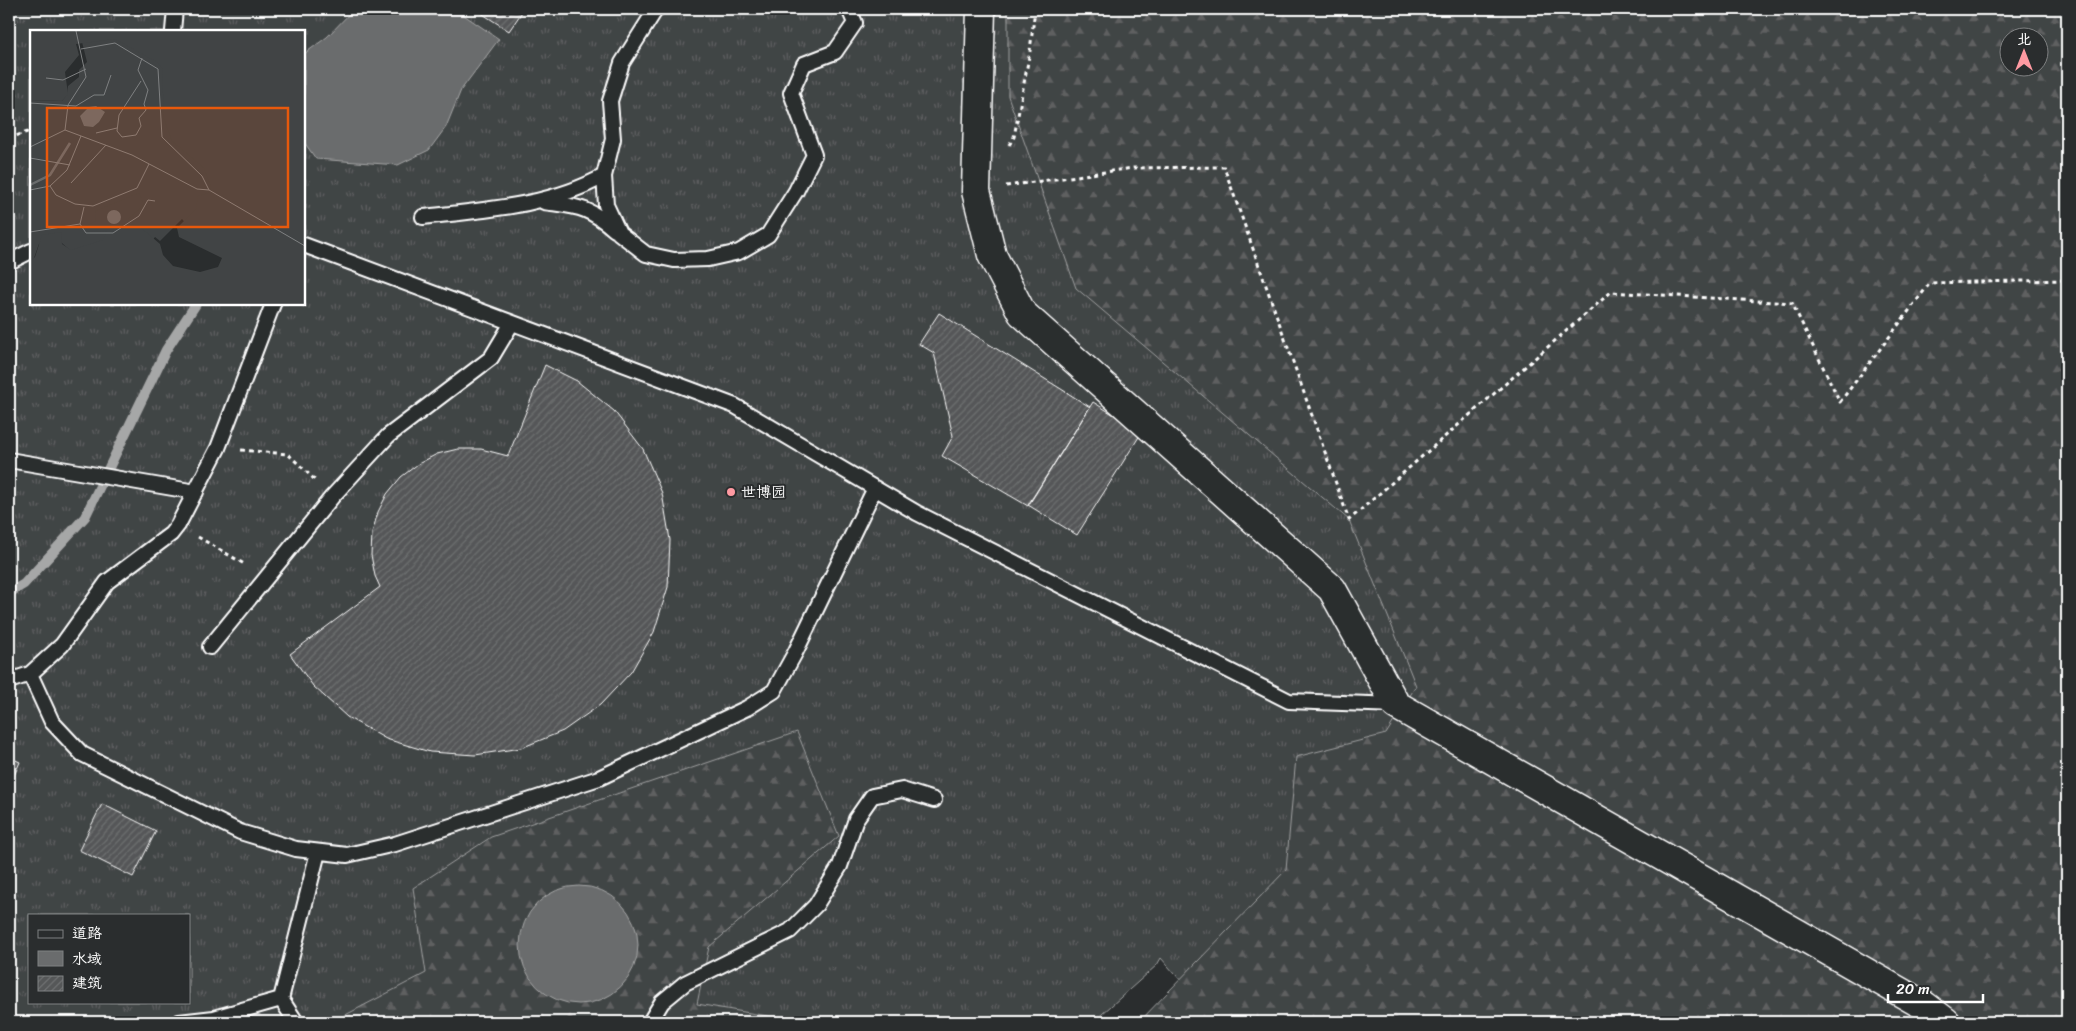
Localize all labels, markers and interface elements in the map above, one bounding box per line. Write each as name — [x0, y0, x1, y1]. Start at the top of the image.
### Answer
text: 北 — [2017, 27, 2031, 52]
north arrow — [1998, 28, 2048, 78]
inset map — [30, 30, 305, 305]
place label: 世博园 — [741, 479, 786, 505]
marker: 世博园 — [725, 486, 737, 498]
legend — [28, 914, 190, 1004]
text: 道路 — [72, 920, 102, 946]
text: 水域 — [72, 946, 102, 972]
text: 建筑 — [72, 970, 102, 996]
scale bar — [1888, 971, 1984, 1003]
text: 20 m — [1896, 976, 1930, 1002]

